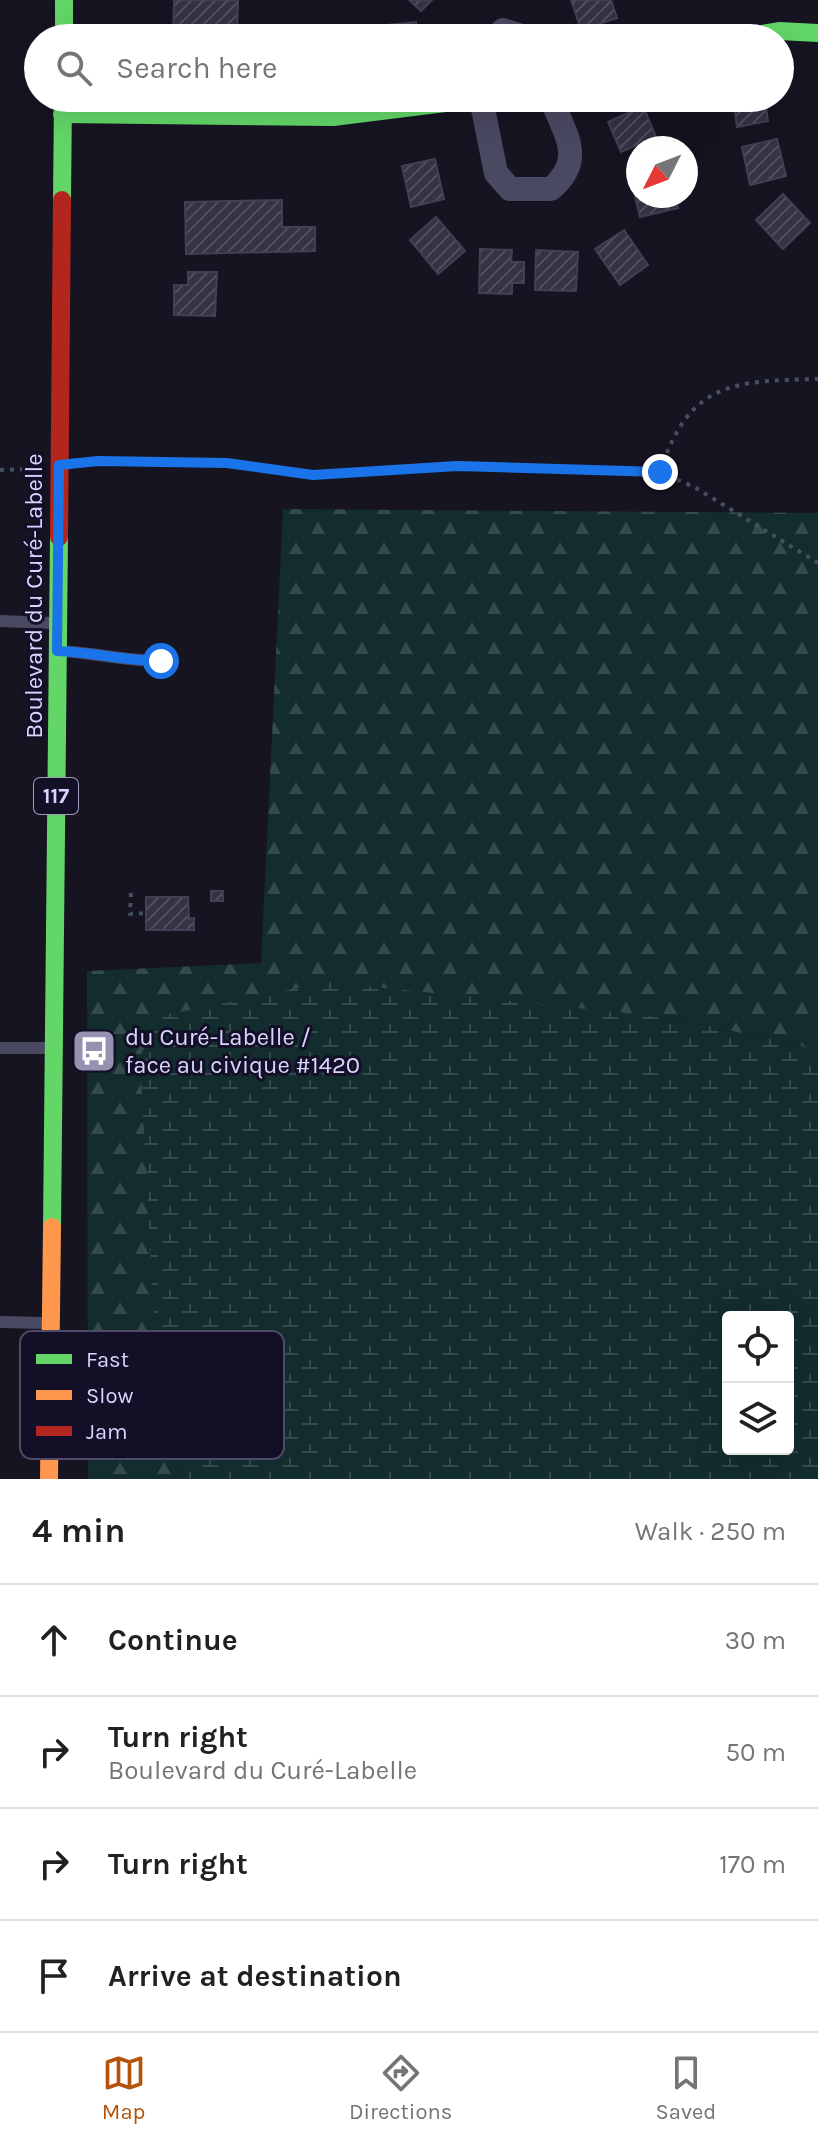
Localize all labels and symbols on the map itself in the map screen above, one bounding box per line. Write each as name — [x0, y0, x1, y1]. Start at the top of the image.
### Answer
north arrow — [626, 136, 698, 208]
street label: Boulevard du Curé-Labelle — [20, 453, 48, 739]
route end — [642, 454, 678, 490]
route start — [143, 643, 179, 679]
road number: 117 — [34, 778, 78, 814]
place label: du Curé-Labelle / face au civique #1420 — [125, 1023, 360, 1079]
bus stop icon: du Curé-Labelle / face au civique #1420 — [70, 1027, 118, 1075]
legend — [20, 1331, 284, 1459]
text: Fast — [86, 1347, 129, 1373]
text: Slow — [86, 1383, 133, 1409]
text: Jam — [86, 1419, 128, 1445]

